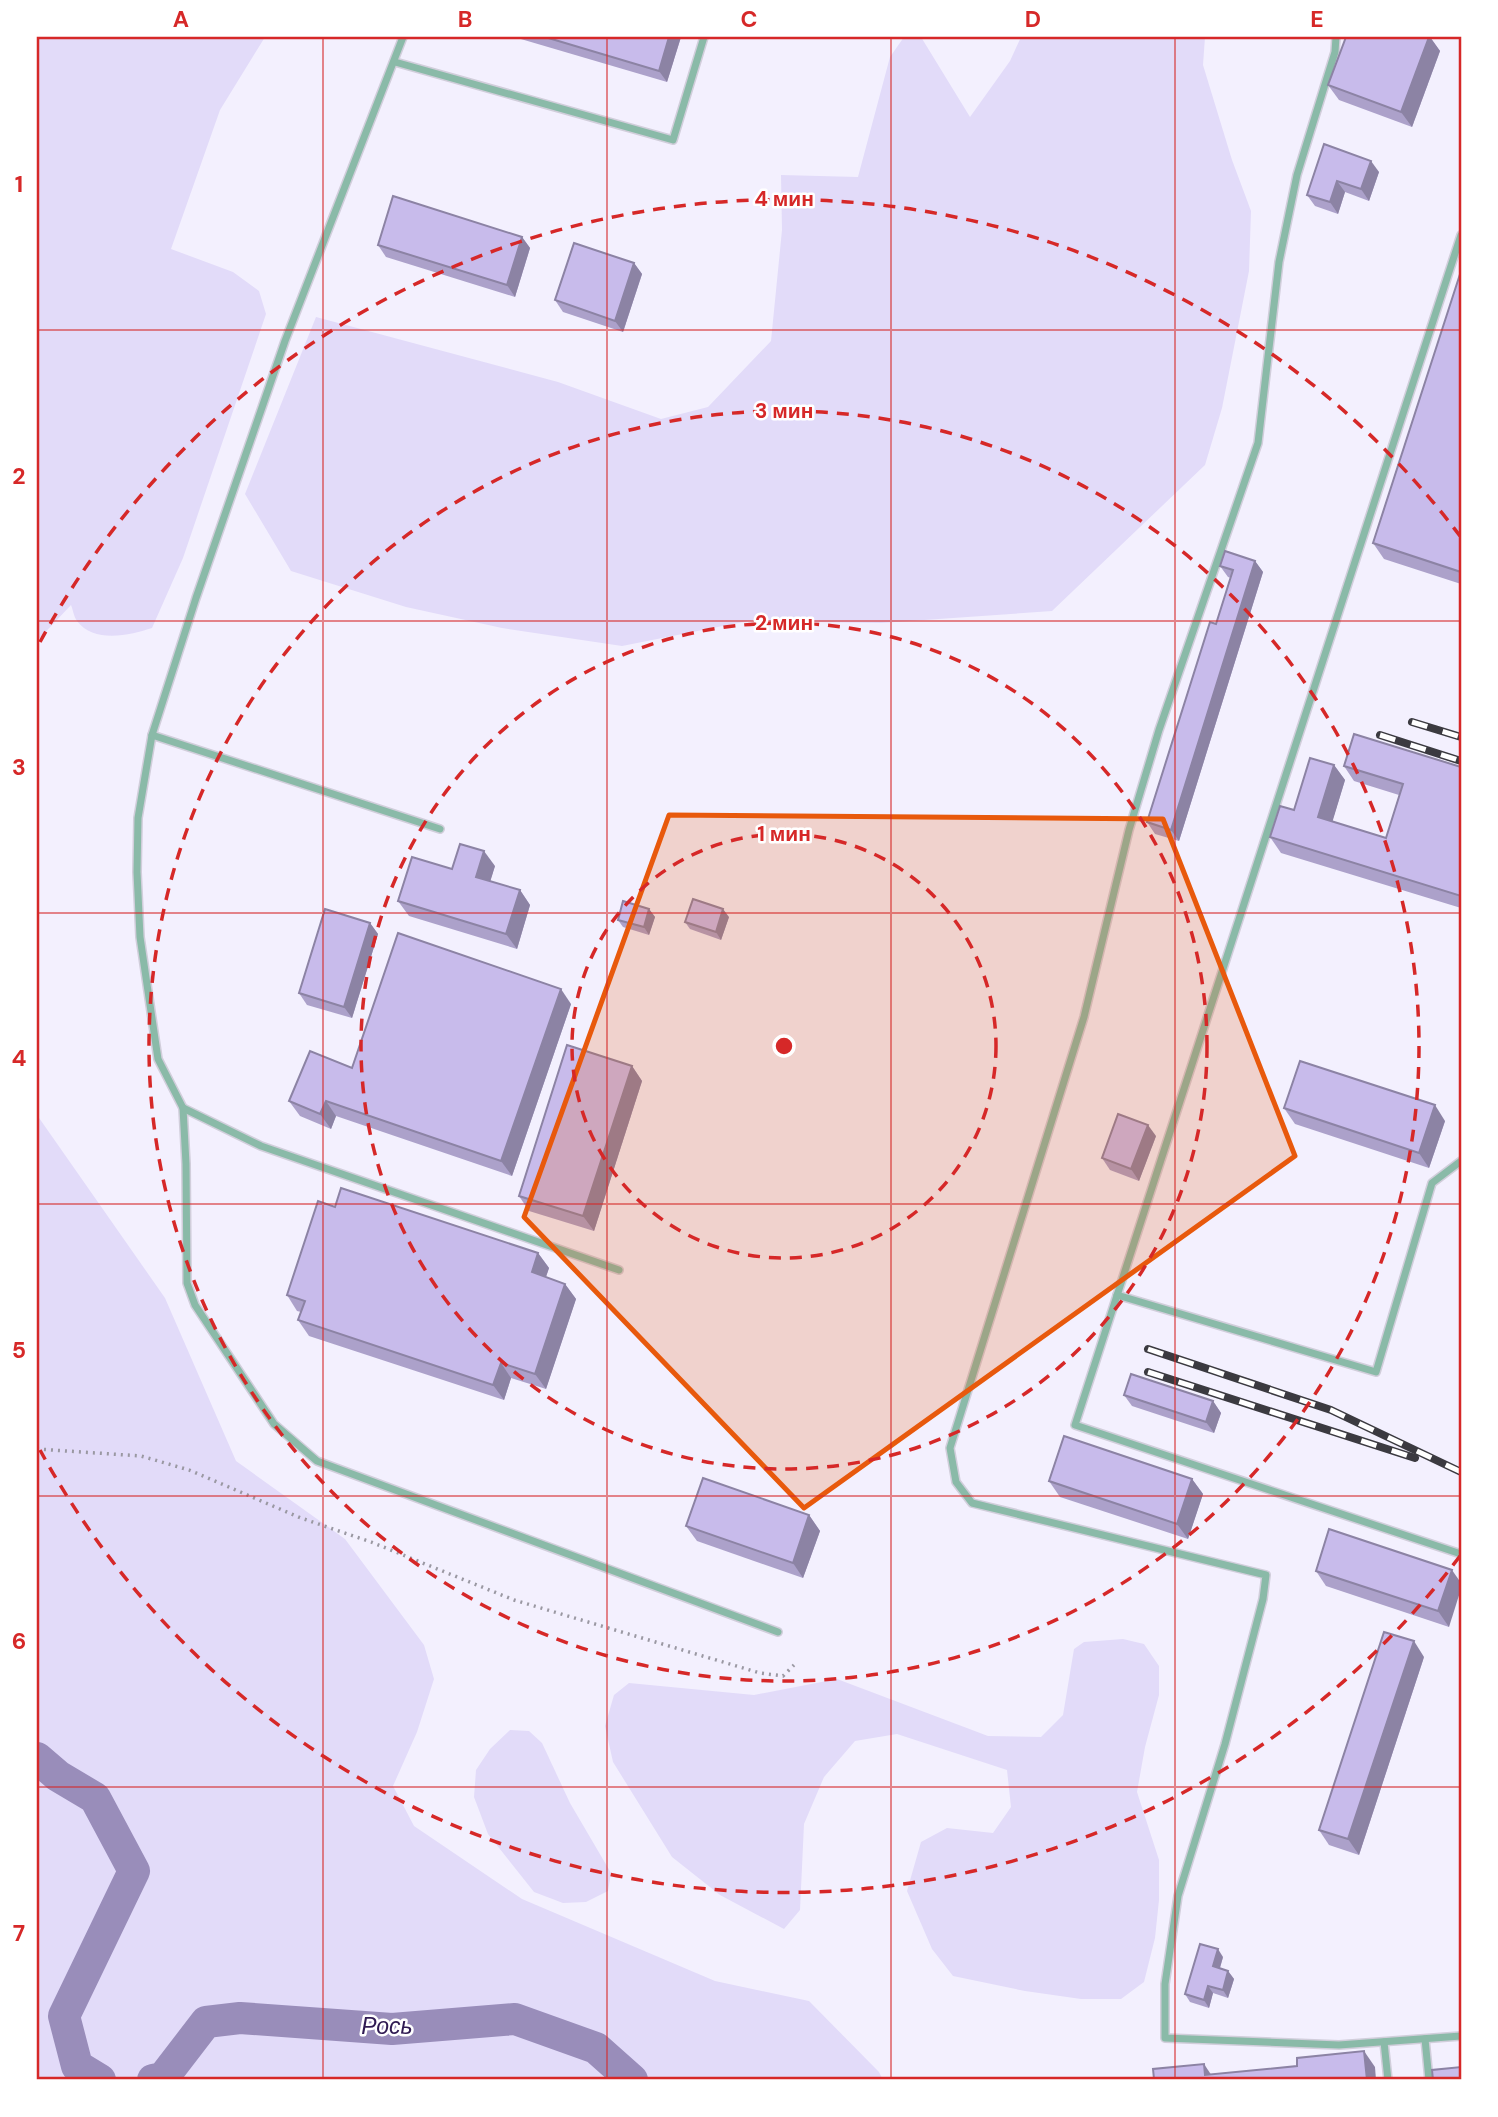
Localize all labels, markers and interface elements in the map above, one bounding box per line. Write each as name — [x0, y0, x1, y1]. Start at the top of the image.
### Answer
text: A — [173, 4, 189, 34]
text: B — [458, 4, 472, 34]
text: C — [741, 4, 757, 34]
text: D — [1025, 4, 1041, 34]
text: E — [1310, 4, 1324, 34]
text: 1 — [15, 169, 23, 199]
text: 4 мин — [754, 185, 814, 213]
text: 3 мин — [755, 397, 813, 425]
text: 2 — [12, 461, 26, 491]
text: 2 мин — [755, 609, 813, 637]
text: 3 — [12, 752, 26, 782]
text: 1 мин — [757, 820, 811, 848]
centre of rings — [772, 1034, 796, 1058]
text: 4 — [12, 1043, 27, 1073]
text: 5 — [12, 1335, 26, 1365]
text: 6 — [12, 1626, 26, 1656]
text: 7 — [13, 1918, 25, 1948]
water label: Рось — [361, 2011, 413, 2041]

